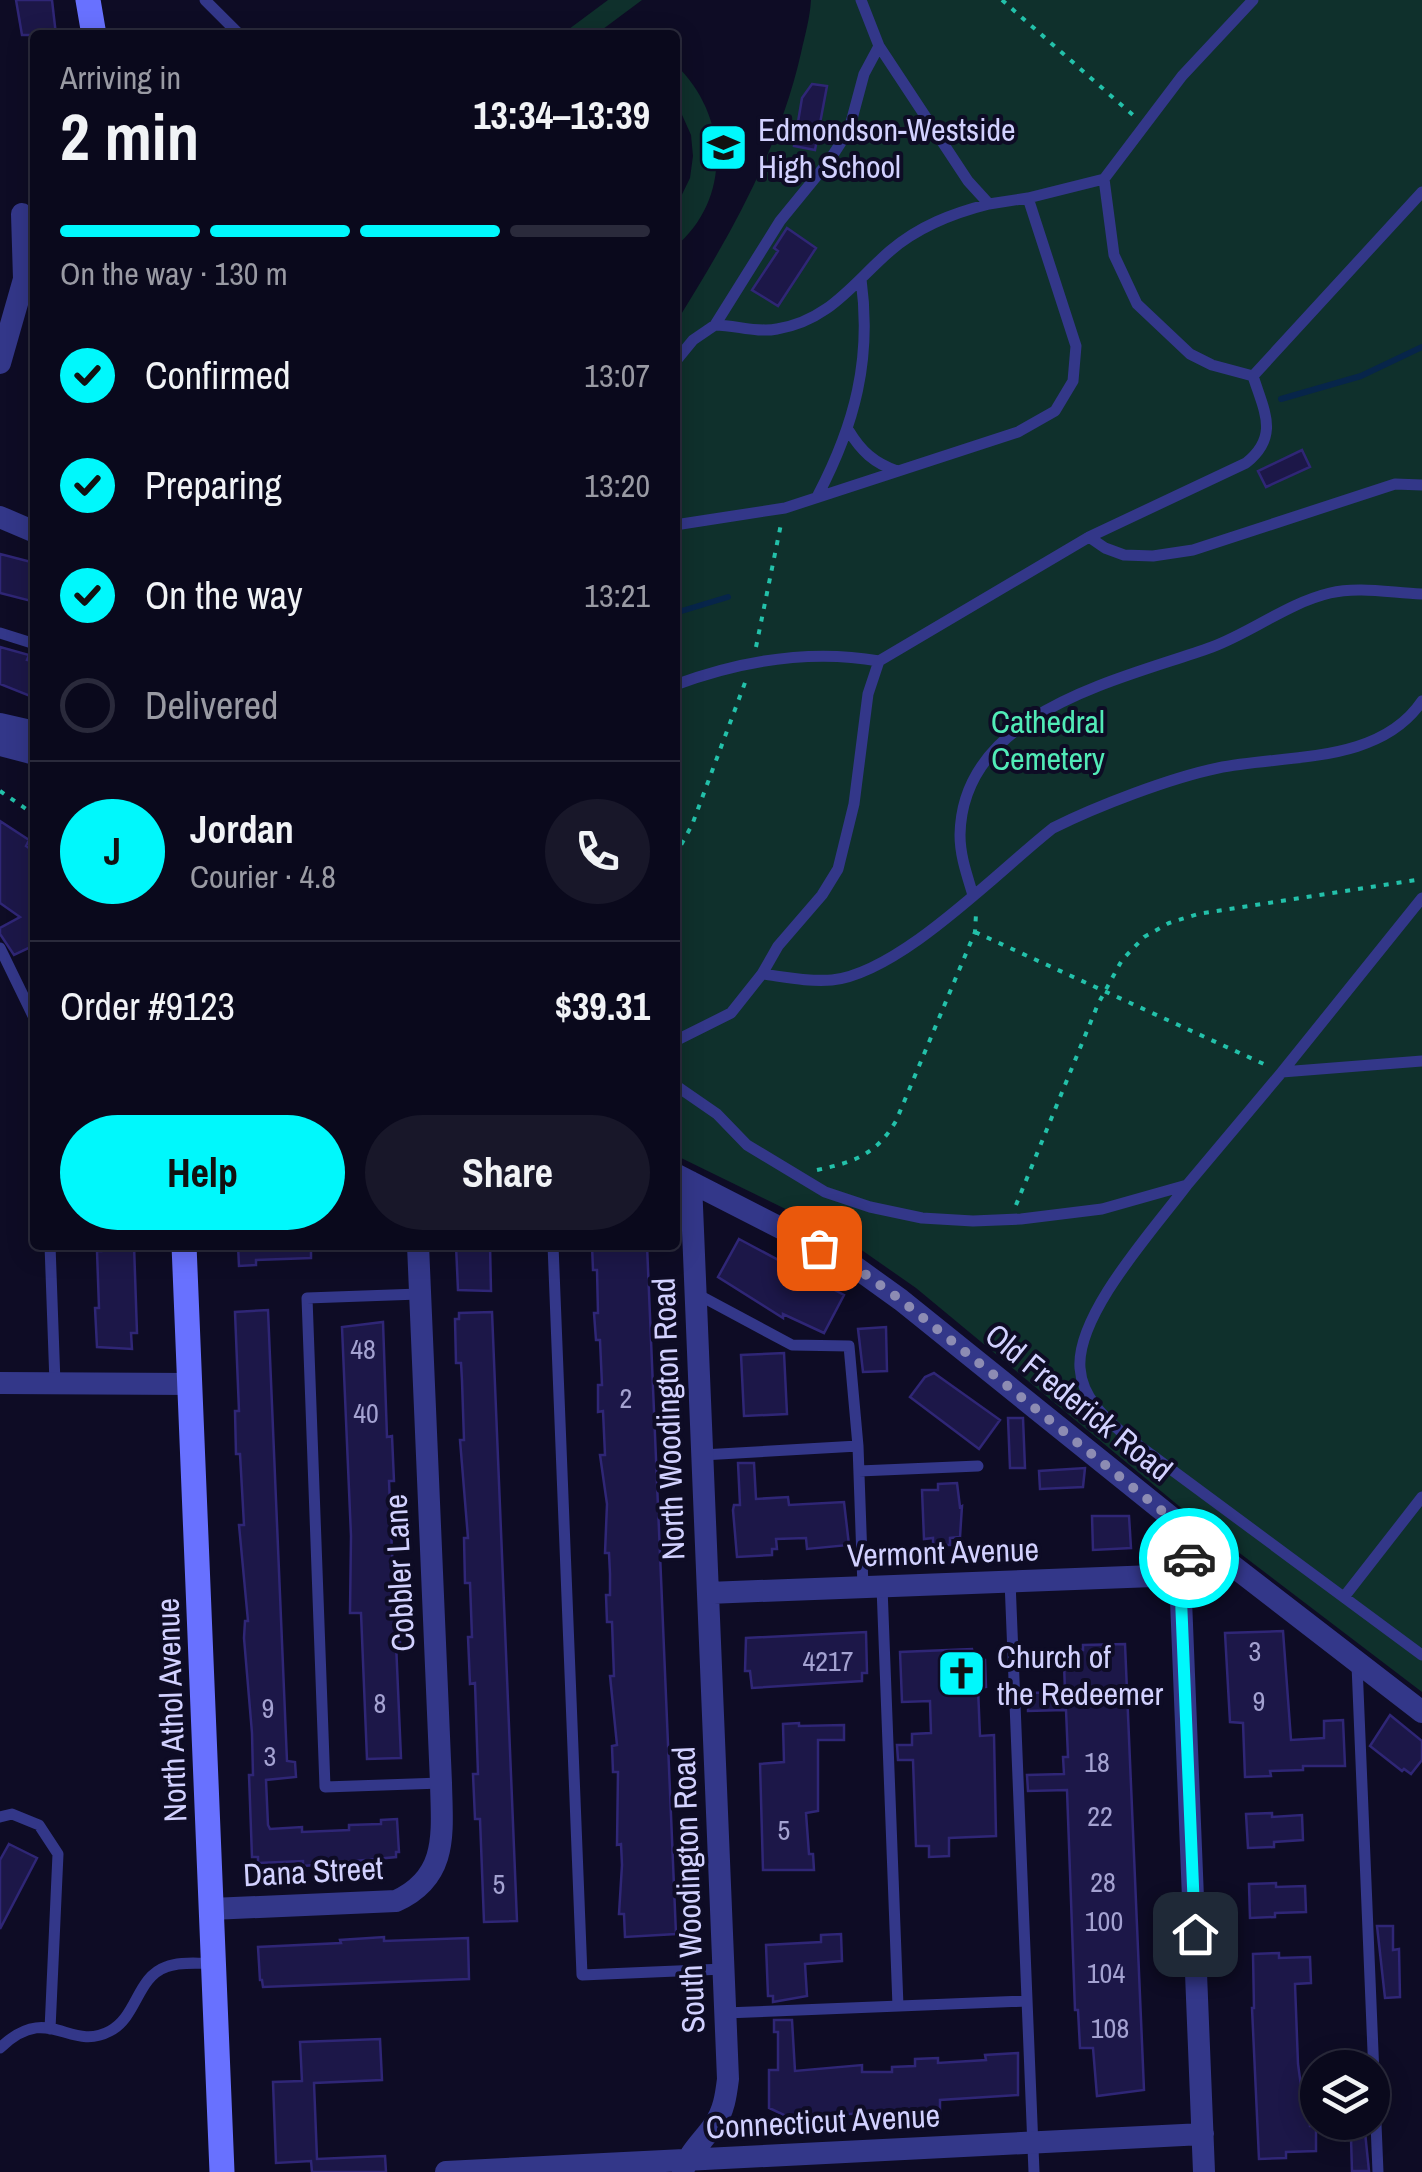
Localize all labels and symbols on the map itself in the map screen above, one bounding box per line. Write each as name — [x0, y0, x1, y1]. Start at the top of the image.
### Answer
place label: Edmondson-Westside High School — [758, 108, 1016, 188]
school or university icon: Edmondson-Westside High School — [697, 121, 749, 173]
park label: Cathedral Cemetery — [991, 700, 1105, 780]
pin — [777, 1206, 862, 1291]
street label: North Woodington Road — [642, 1277, 694, 1561]
street label: Old Frederick Road — [976, 1313, 1182, 1491]
house number: 48 — [350, 1330, 376, 1368]
house number: 2 — [620, 1379, 632, 1417]
house number: 40 — [353, 1394, 379, 1432]
street label: Cobbler Lane — [373, 1493, 425, 1653]
courier — [1139, 1508, 1239, 1608]
street label: Vermont Avenue — [846, 1527, 1040, 1577]
street label: North Athol Avenue — [146, 1597, 196, 1823]
house number: 3 — [1249, 1632, 1261, 1670]
place label: Church of the Redeemer — [997, 1635, 1164, 1715]
house number: 4217 — [802, 1642, 854, 1680]
church icon: Church of the Redeemer — [936, 1648, 988, 1700]
house number: 9 — [1253, 1682, 1265, 1720]
house number: 8 — [374, 1684, 386, 1722]
house number: 9 — [262, 1689, 274, 1727]
house number: 3 — [264, 1737, 276, 1775]
house number: 18 — [1084, 1743, 1110, 1781]
street label: South Woodington Road — [662, 1746, 714, 2034]
house number: 22 — [1087, 1797, 1113, 1835]
house number: 5 — [778, 1811, 790, 1849]
street label: Dana Street — [242, 1846, 384, 1896]
house number: 28 — [1090, 1863, 1116, 1901]
house number: 5 — [493, 1865, 505, 1903]
pin — [1153, 1892, 1238, 1977]
house number: 100 — [1085, 1902, 1123, 1940]
house number: 104 — [1087, 1954, 1125, 1992]
house number: 108 — [1091, 2009, 1129, 2047]
street label: Connecticut Avenue — [705, 2093, 941, 2149]

